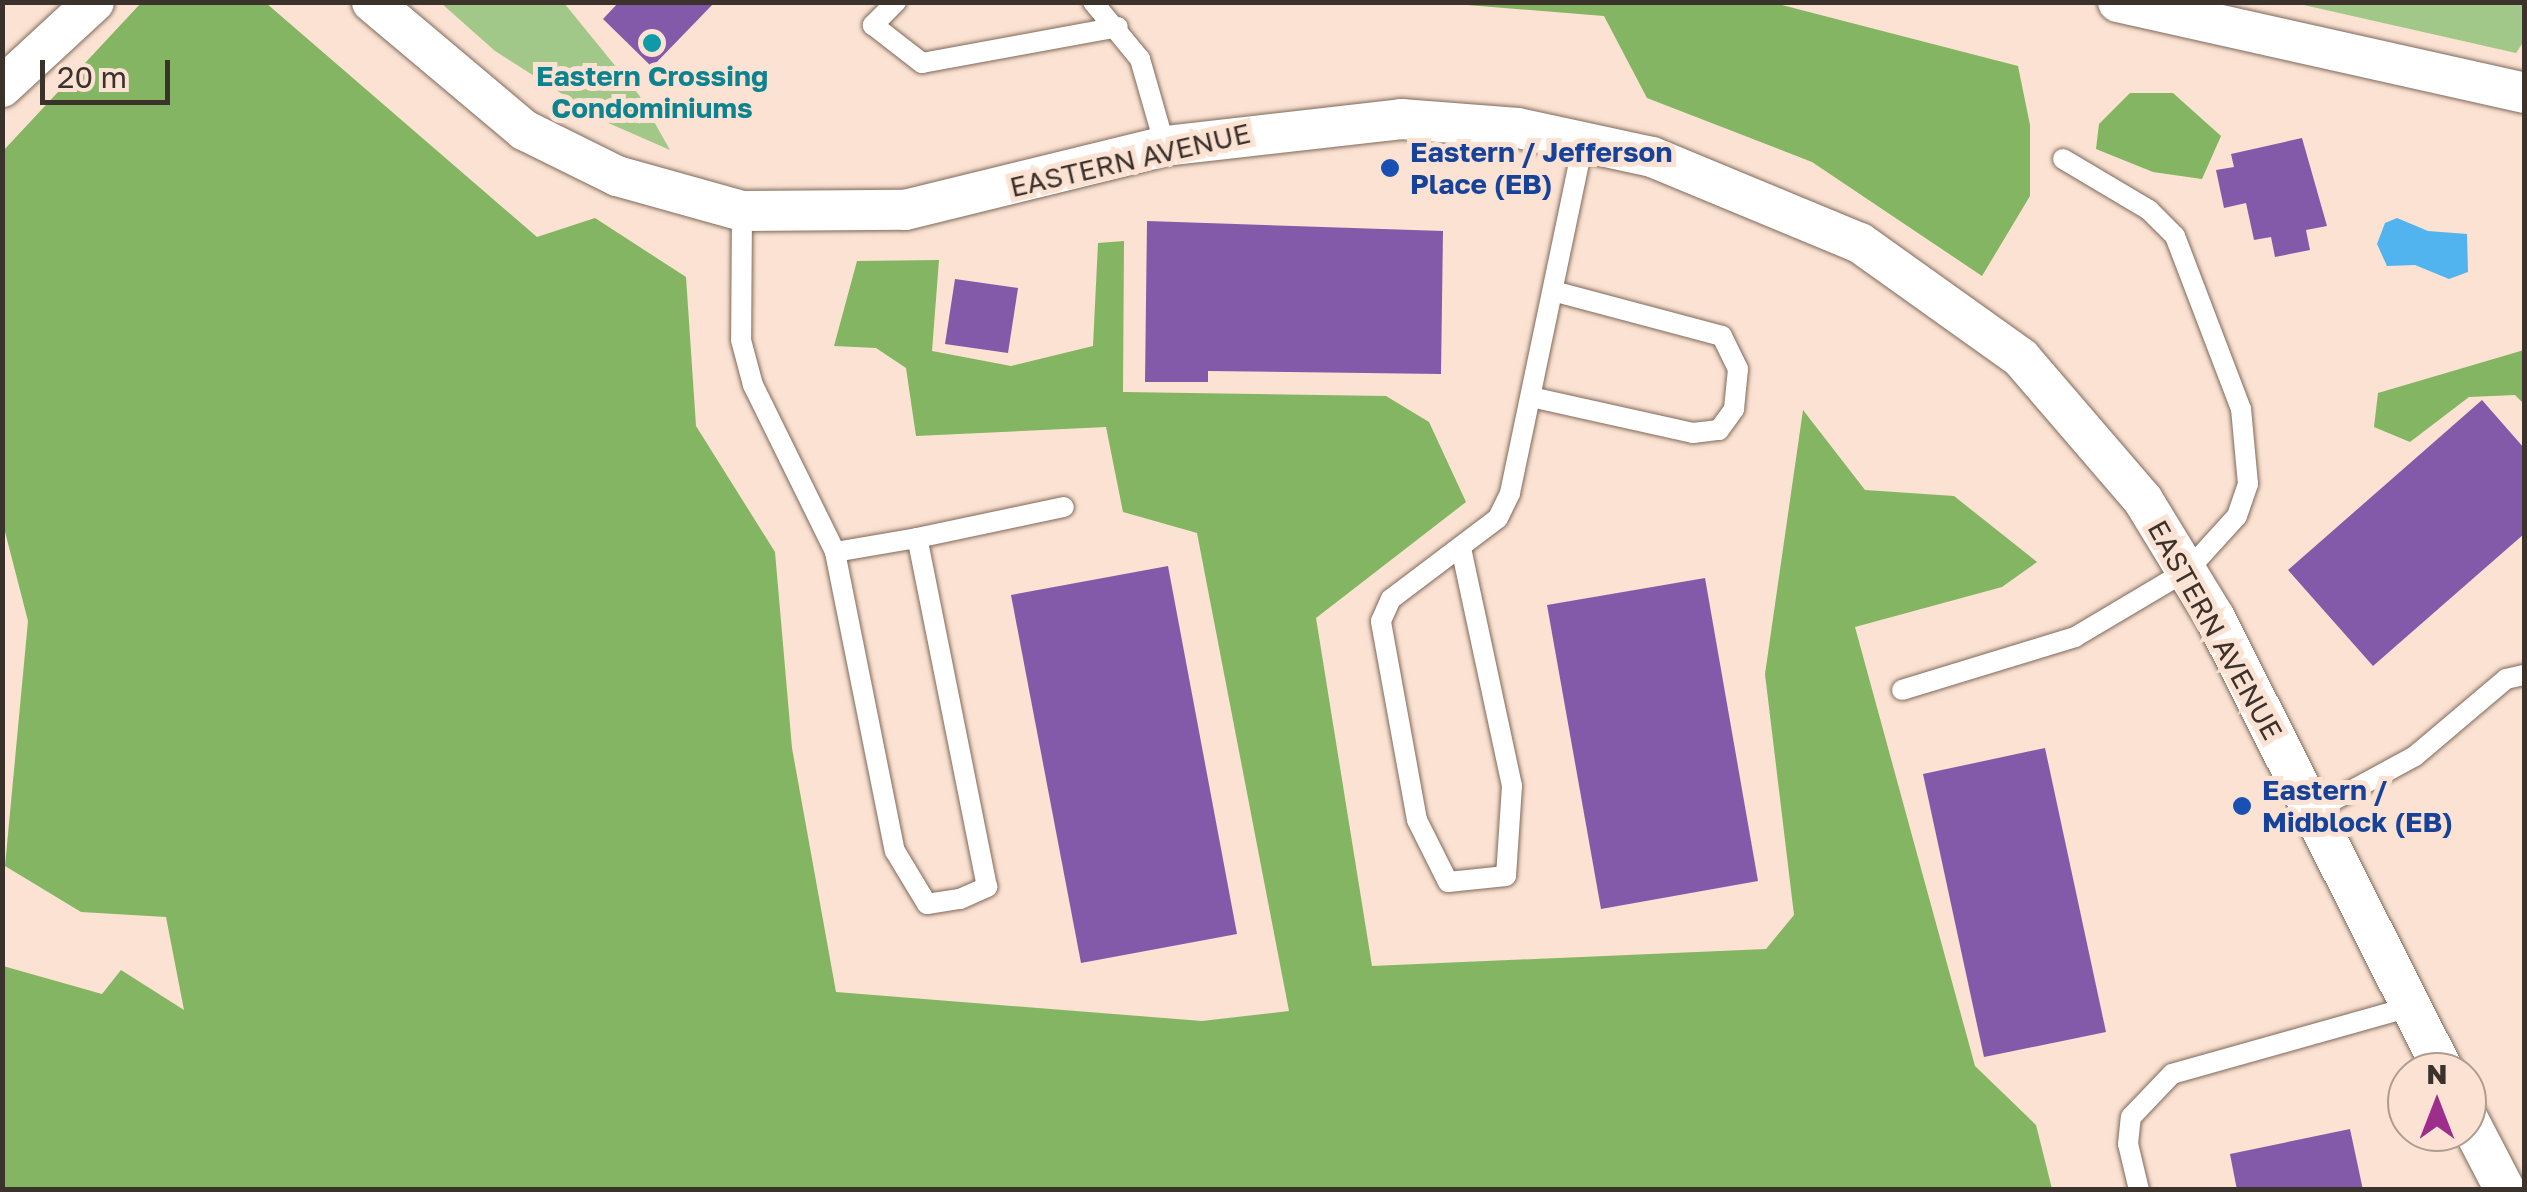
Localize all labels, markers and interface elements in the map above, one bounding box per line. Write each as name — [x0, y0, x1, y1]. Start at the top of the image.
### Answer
marker: Eastern Crossing Condominiums — [641, 32, 663, 54]
scale bar — [45, 40, 175, 102]
text: 20 m — [57, 59, 127, 95]
place label: Eastern Crossing Condominiums — [536, 59, 768, 125]
street label: EASTERN AVENUE — [1006, 116, 1254, 204]
place label: Eastern / Jefferson Place (EB) — [1410, 135, 1672, 201]
marker: Eastern / Jefferson Place (EB) — [1379, 157, 1401, 179]
street label: EASTERN AVENUE — [2141, 514, 2289, 746]
place label: Eastern / Midblock (EB) — [2262, 773, 2453, 839]
marker: Eastern / Midblock (EB) — [2231, 795, 2253, 817]
north arrow — [2387, 1052, 2487, 1152]
text: N — [2426, 1057, 2448, 1090]

